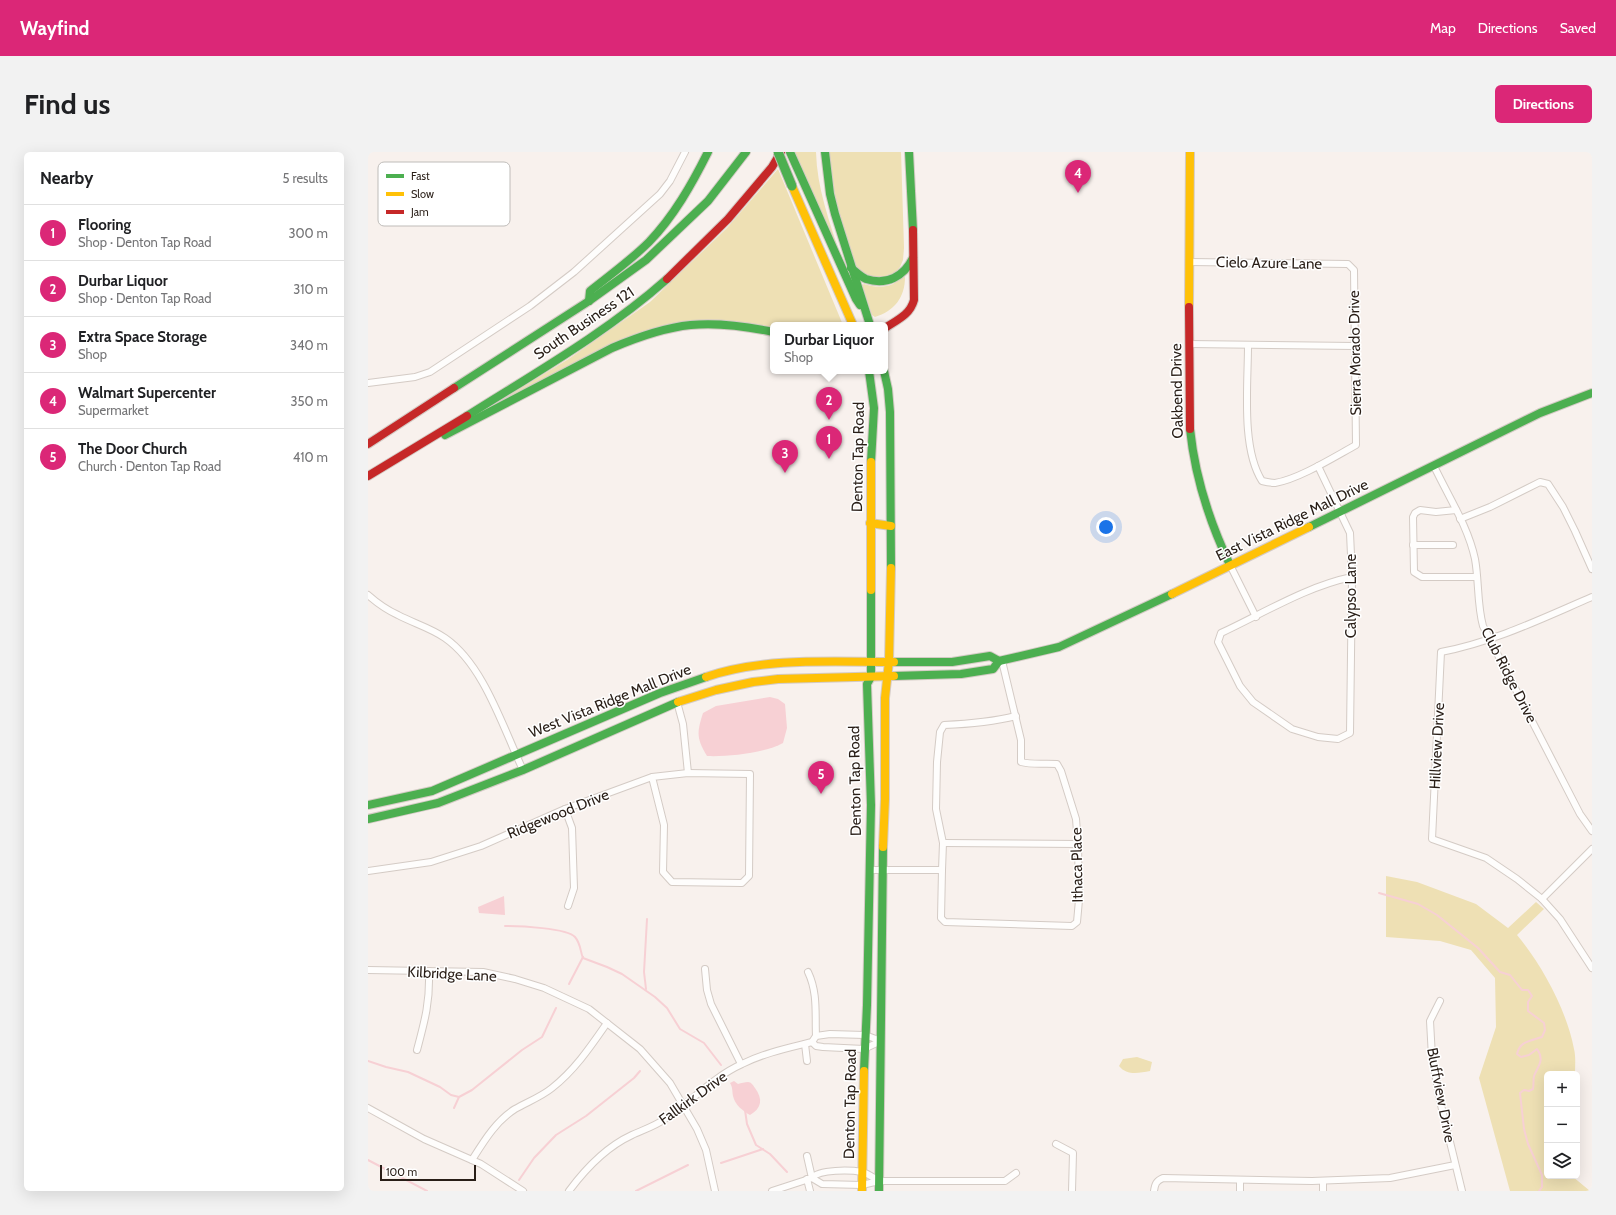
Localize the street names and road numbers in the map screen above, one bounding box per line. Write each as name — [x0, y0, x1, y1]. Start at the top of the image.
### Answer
street label: Cielo Azure Lane — [1216, 253, 1323, 273]
street label: South Business 121 — [530, 283, 638, 363]
street label: Sierra Morado Drive — [1345, 290, 1365, 416]
street label: Oakbend Drive — [1167, 343, 1187, 439]
street label: Denton Tap Road — [848, 402, 868, 512]
street label: East Vista Ridge Mall Drive — [1213, 475, 1371, 565]
street label: Calypso Lane — [1342, 553, 1360, 638]
street label: Club Ridge Drive — [1477, 624, 1541, 726]
street label: West Vista Ridge Mall Drive — [526, 660, 694, 742]
street label: Hillview Drive — [1426, 702, 1448, 790]
street label: Denton Tap Road — [845, 726, 865, 836]
street label: Ridgewood Drive — [504, 785, 612, 843]
street label: Ithaca Place — [1067, 827, 1087, 903]
street label: Kilbridge Lane — [407, 963, 497, 985]
street label: Bluffview Drive — [1423, 1046, 1459, 1144]
street label: Denton Tap Road — [840, 1049, 860, 1159]
street label: Fallkirk Drive — [655, 1067, 731, 1129]

